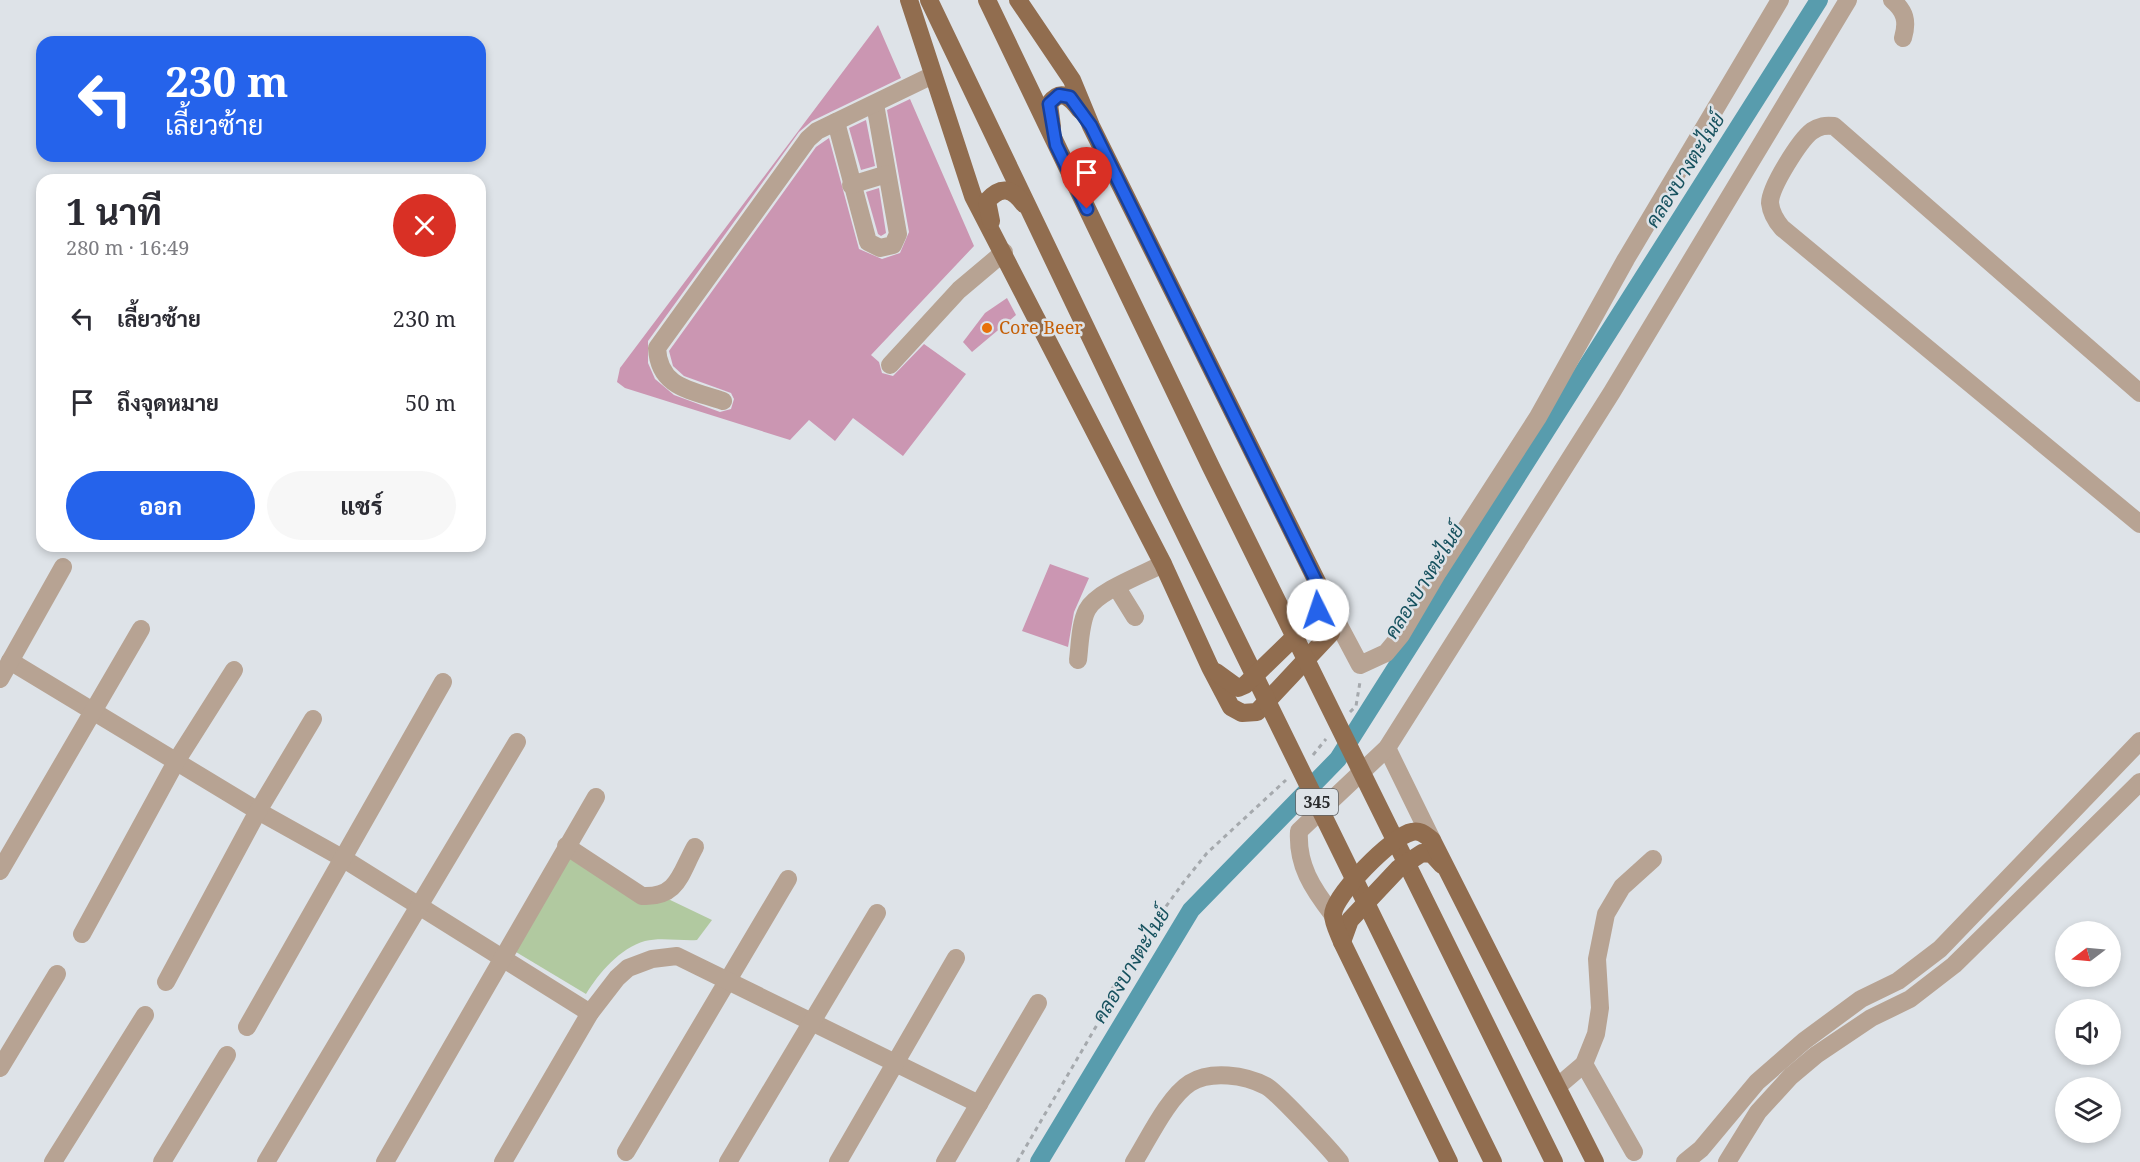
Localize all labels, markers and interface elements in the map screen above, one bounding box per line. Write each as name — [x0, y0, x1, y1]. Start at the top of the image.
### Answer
text: 230 m — [165, 52, 289, 109]
icon: left — [66, 60, 144, 138]
water label: คลองบางตะไนย์ — [1638, 105, 1732, 232]
text: เลี้ยวซ้าย — [165, 106, 263, 143]
pin — [1061, 147, 1112, 209]
icon: arrive — [1070, 156, 1103, 189]
text: 1 นาที — [66, 187, 162, 236]
button: close — [393, 194, 456, 257]
text: 280 m · 16:49 — [66, 234, 189, 261]
icon: left — [66, 302, 99, 335]
text: เลี้ยวซ้าย — [117, 303, 201, 333]
text: 230 m — [393, 303, 456, 333]
place label: Core Beer — [999, 315, 1083, 339]
marker: Core Beer — [980, 321, 994, 335]
icon: arrive — [66, 386, 99, 419]
text: ถึงจุดหมาย — [117, 387, 219, 417]
text: 50 m — [405, 387, 456, 417]
button: ออก — [66, 471, 255, 540]
button: แชร์ — [267, 471, 456, 540]
water label: คลองบางตะไนย์ — [1377, 516, 1471, 643]
position arrow — [1286, 578, 1350, 642]
road number: 345 — [1296, 789, 1338, 815]
water label: คลองบางตะไนย์ — [1085, 899, 1177, 1028]
north arrow — [2055, 921, 2121, 987]
map controls — [2055, 921, 2121, 1143]
button: sound — [2055, 999, 2121, 1065]
button: layers — [2055, 1077, 2121, 1143]

